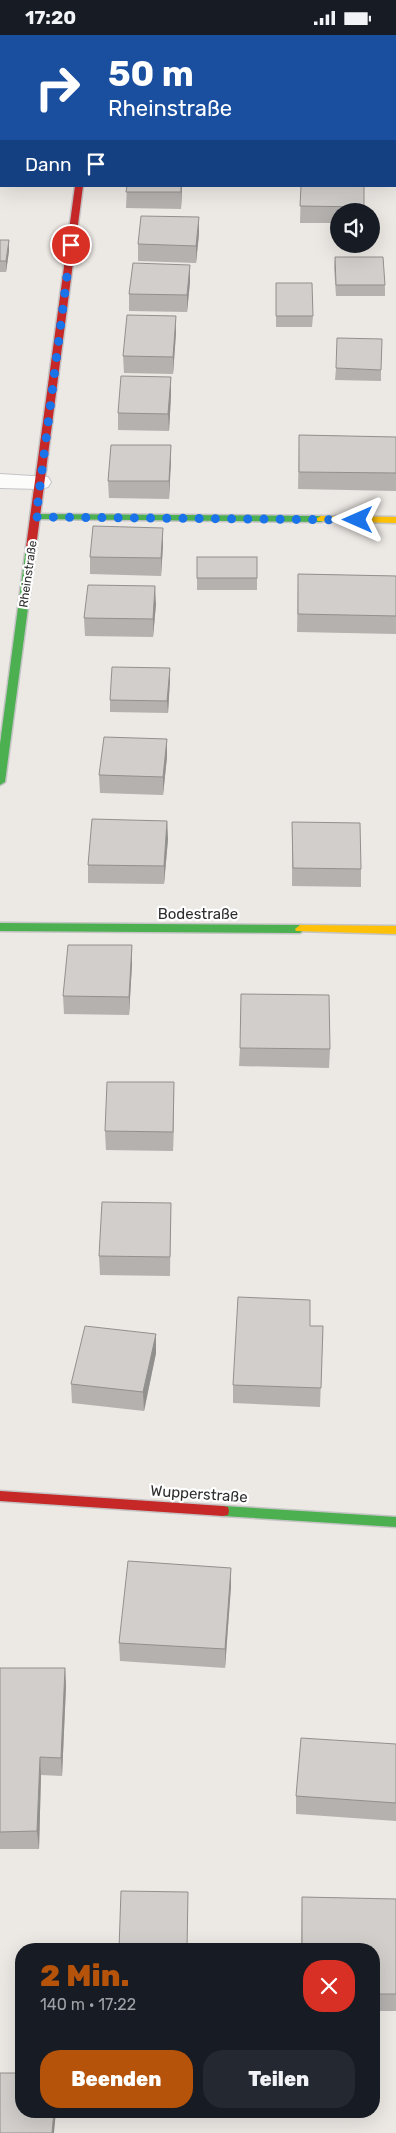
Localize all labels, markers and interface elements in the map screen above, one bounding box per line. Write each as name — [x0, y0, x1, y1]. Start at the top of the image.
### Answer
text: 17:20 — [25, 6, 76, 29]
text: 50 m — [108, 53, 194, 95]
icon: right — [25, 55, 90, 120]
text: Rheinstraße — [108, 95, 232, 122]
icon: arrive — [82, 150, 110, 178]
text: Dann — [25, 153, 72, 176]
map controls — [330, 203, 380, 253]
button: sound — [330, 203, 380, 253]
pin — [50, 224, 92, 266]
icon: arrive — [57, 231, 85, 259]
position arrow — [331, 493, 383, 545]
street label: Rheinstraße — [16, 539, 40, 609]
street label: Bodestraße — [158, 905, 238, 923]
street label: Wupperstraße — [150, 1482, 248, 1506]
text: 2 Min. — [40, 1958, 129, 1994]
button: close — [303, 1960, 355, 2012]
text: 140 m · 17:22 — [40, 1995, 136, 2014]
button: Beenden — [40, 2050, 193, 2108]
button: Teilen — [203, 2050, 355, 2108]

